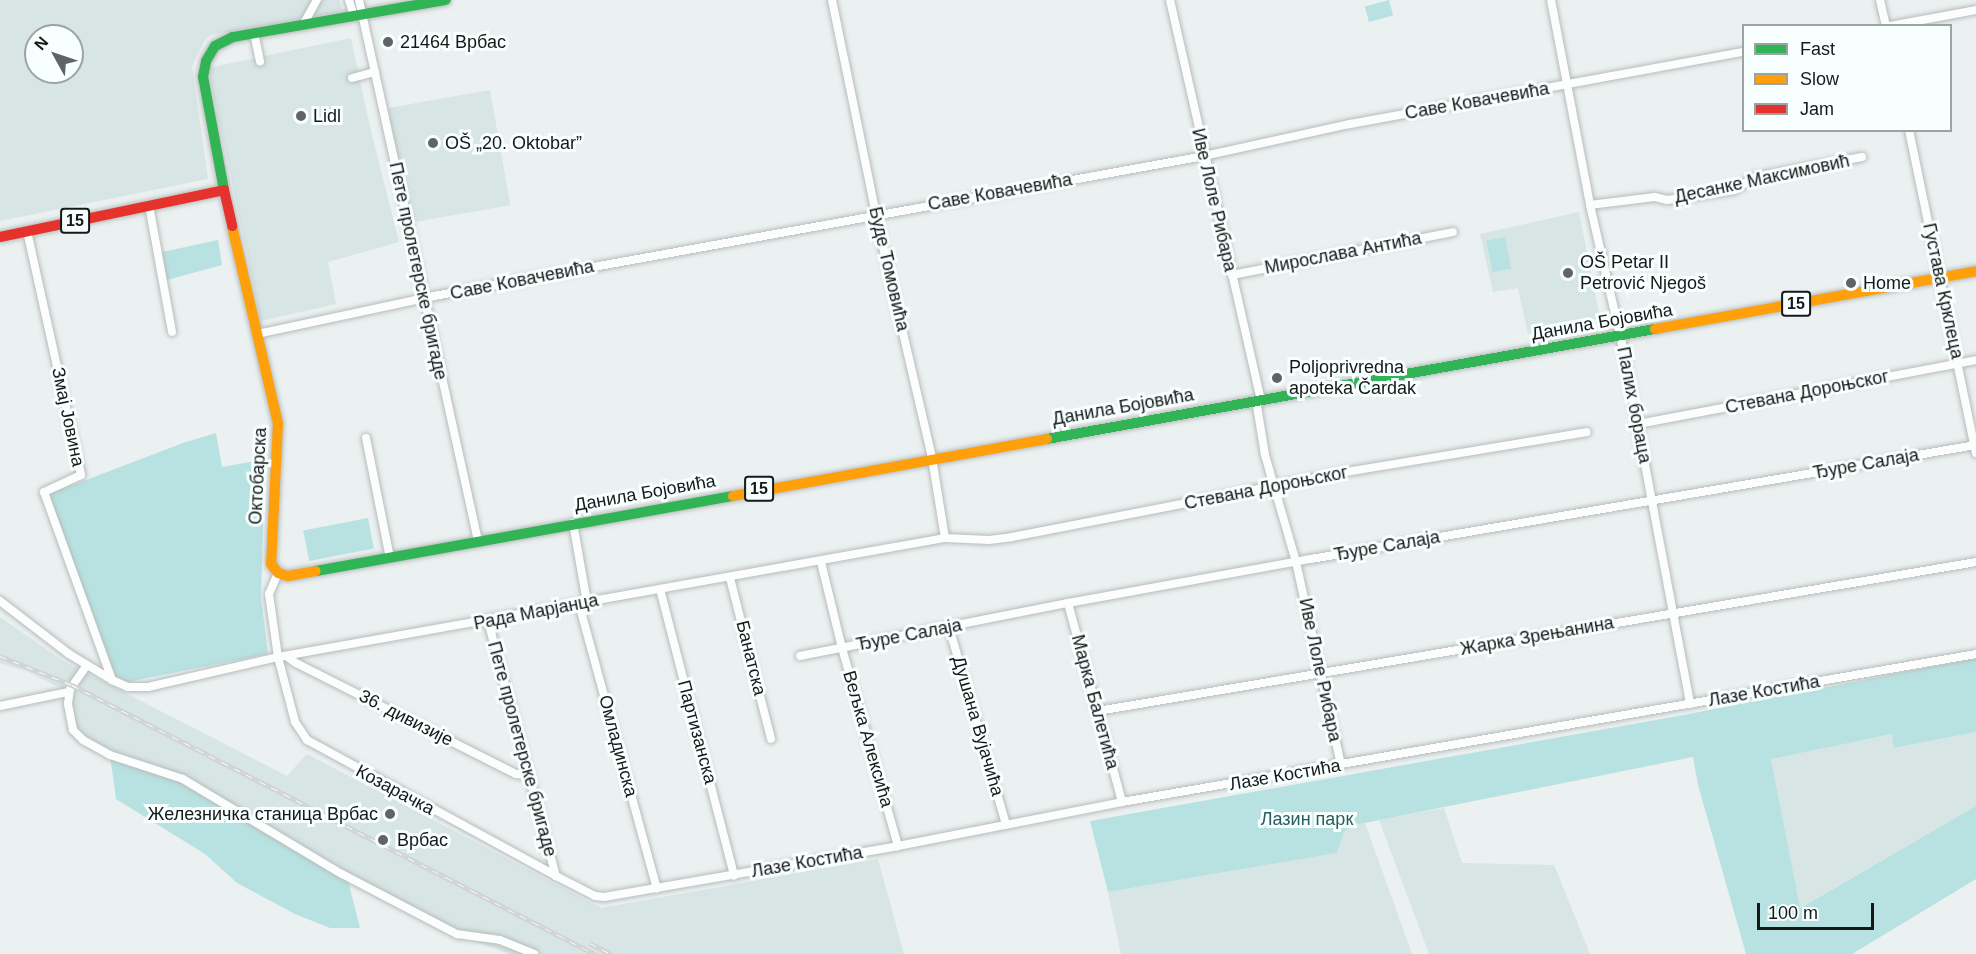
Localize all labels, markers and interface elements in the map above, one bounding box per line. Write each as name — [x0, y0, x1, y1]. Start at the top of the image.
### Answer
north arrow — [24, 24, 84, 84]
legend — [1742, 24, 1952, 132]
place label: 21464 Врбас — [400, 31, 506, 53]
text: N — [31, 34, 52, 53]
marker: 21464 Врбас — [381, 35, 395, 49]
text: Fast — [1800, 39, 1835, 59]
text: Slow — [1800, 69, 1839, 89]
street label: Саве Ковачевића — [1403, 78, 1551, 124]
text: Jam — [1800, 99, 1834, 119]
place label: Lidl — [313, 105, 341, 127]
marker: Lidl — [294, 109, 308, 123]
street label: Иве Лоле Рибара — [1187, 126, 1241, 274]
place label: OŠ „20. Oktobar” — [445, 132, 582, 154]
marker: OŠ „20. Oktobar” — [426, 136, 440, 150]
street label: Десанке Максимовић — [1672, 150, 1852, 208]
street label: Пете пролетерске бригаде — [384, 160, 452, 382]
street label: Саве Ковачевића — [926, 169, 1074, 215]
street label: Буде Томовића — [864, 205, 914, 333]
road number: 15 — [60, 208, 90, 234]
street label: Густава Крклеца — [1918, 221, 1968, 361]
street label: Мирослава Антића — [1263, 227, 1423, 279]
place label: OŠ Petar II Petrović Njegoš — [1580, 252, 1706, 294]
street label: Саве Ковачевића — [448, 255, 596, 305]
marker: OŠ Petar II Petrović Njegoš — [1561, 266, 1575, 280]
place label: Home — [1863, 272, 1911, 294]
marker: Home — [1844, 276, 1858, 290]
road number: 15 — [1781, 291, 1811, 317]
street label: Данила Бојовића — [1530, 299, 1674, 345]
street label: Палих бораца — [1612, 345, 1656, 465]
place label: Poljoprivredna apoteka Čardak — [1289, 357, 1416, 400]
street label: Змај Јовина — [47, 365, 89, 469]
street label: Стевана Дороњског — [1723, 366, 1891, 418]
marker: Poljoprivredna apoteka Čardak — [1270, 371, 1284, 385]
street label: Данила Бојовића — [1051, 384, 1195, 430]
street label: Октобарска — [245, 427, 271, 525]
street label: Ђуре Салаја — [1811, 444, 1921, 484]
street label: Стевана Дороњског — [1182, 462, 1350, 514]
street label: Данила Бојовића — [573, 470, 717, 516]
road number: 15 — [744, 476, 774, 502]
street label: Ђуре Салаја — [1332, 526, 1442, 566]
street label: Рада Марјанца — [472, 589, 600, 635]
street label: Иве Лоле Рибара — [1294, 596, 1346, 744]
street label: Жарка Зрењанина — [1459, 612, 1615, 660]
street label: Ђуре Салаја — [854, 614, 964, 656]
street label: Банатска — [731, 618, 771, 698]
street label: Марка Балетића — [1067, 632, 1123, 772]
street label: Пете пролетерске бригаде — [483, 639, 561, 859]
street label: Душана Вујачића — [948, 653, 1008, 799]
street label: Вељка Алексића — [838, 668, 898, 810]
street label: Лазе Костића — [1707, 671, 1821, 711]
street label: Партизанска — [673, 678, 721, 786]
street label: 36. дивизије — [355, 685, 457, 751]
street label: Омладинска — [594, 693, 642, 799]
street label: Лазе Костића — [1228, 755, 1342, 795]
street label: Козарачка — [352, 760, 438, 820]
place label: Железничка станица Врбас — [148, 803, 378, 825]
marker: Железничка станица Врбас — [383, 807, 397, 821]
park label: Лазин парк — [1261, 808, 1353, 830]
place label: Врбас — [397, 829, 448, 851]
marker: Врбас — [374, 831, 392, 849]
street label: Лазе Костића — [750, 842, 864, 882]
scale bar — [1760, 891, 1877, 929]
text: 100 m — [1768, 903, 1818, 923]

